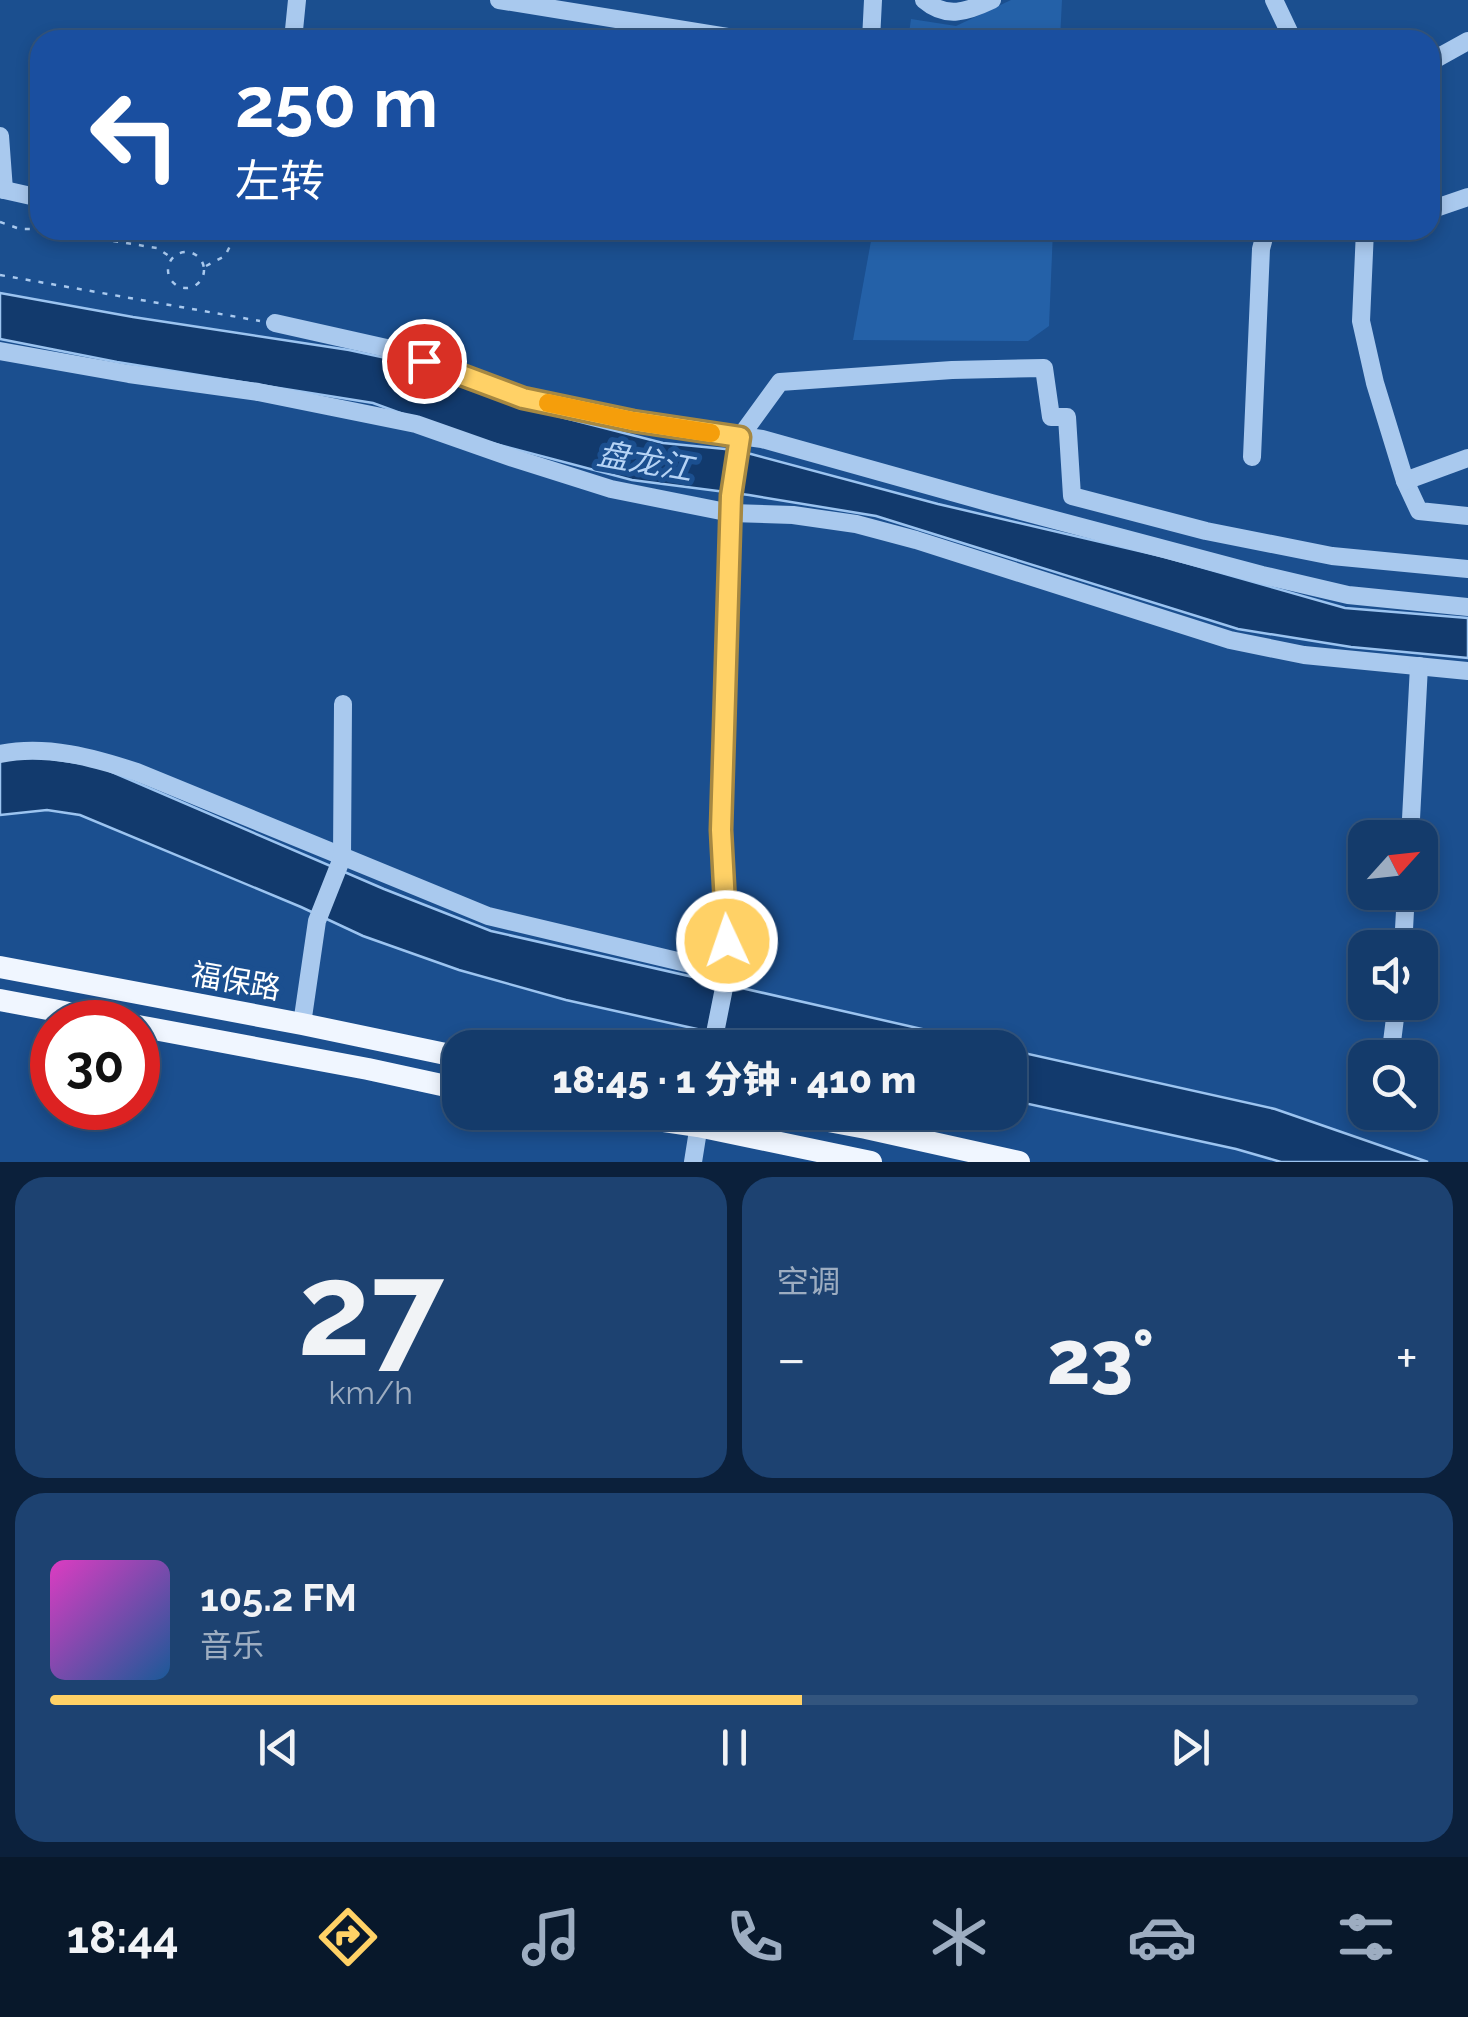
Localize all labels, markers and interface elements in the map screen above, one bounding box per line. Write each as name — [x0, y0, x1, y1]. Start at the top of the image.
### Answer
text: 250 m — [235, 61, 438, 143]
icon: left — [70, 70, 200, 200]
text: 左转 — [235, 155, 325, 208]
pin — [382, 319, 467, 404]
icon: arrive — [397, 334, 452, 389]
water label: 盘龙江 — [595, 434, 698, 488]
north arrow — [1348, 820, 1438, 910]
map controls — [1348, 820, 1438, 1130]
position arrow — [675, 889, 779, 993]
button: sound — [1348, 930, 1438, 1020]
street label: 福保路 — [189, 956, 283, 1006]
speed limit sign: 30 — [30, 1000, 160, 1130]
button: search — [1348, 1040, 1438, 1130]
text: 18:45 · 1 分钟 · 410 m — [553, 1057, 916, 1102]
text: 27 — [298, 1233, 444, 1385]
text: 空调 — [777, 1263, 841, 1300]
text: 23° — [1047, 1313, 1154, 1402]
text: − — [777, 1326, 806, 1391]
text: + — [1395, 1326, 1418, 1391]
text: km/h — [329, 1374, 413, 1411]
text: 105.2 FM — [200, 1575, 357, 1620]
text: 音乐 — [200, 1627, 264, 1664]
icon: previous — [251, 1720, 306, 1775]
icon: pause — [707, 1720, 762, 1775]
icon: next — [1163, 1720, 1218, 1775]
icon: directions — [313, 1902, 383, 1972]
icon: music — [516, 1902, 586, 1972]
icon: phone — [720, 1902, 790, 1972]
icon: climate — [924, 1902, 994, 1972]
icon: car — [1127, 1902, 1197, 1972]
icon: filters — [1331, 1902, 1401, 1972]
text: 18:44 — [67, 1911, 179, 1964]

